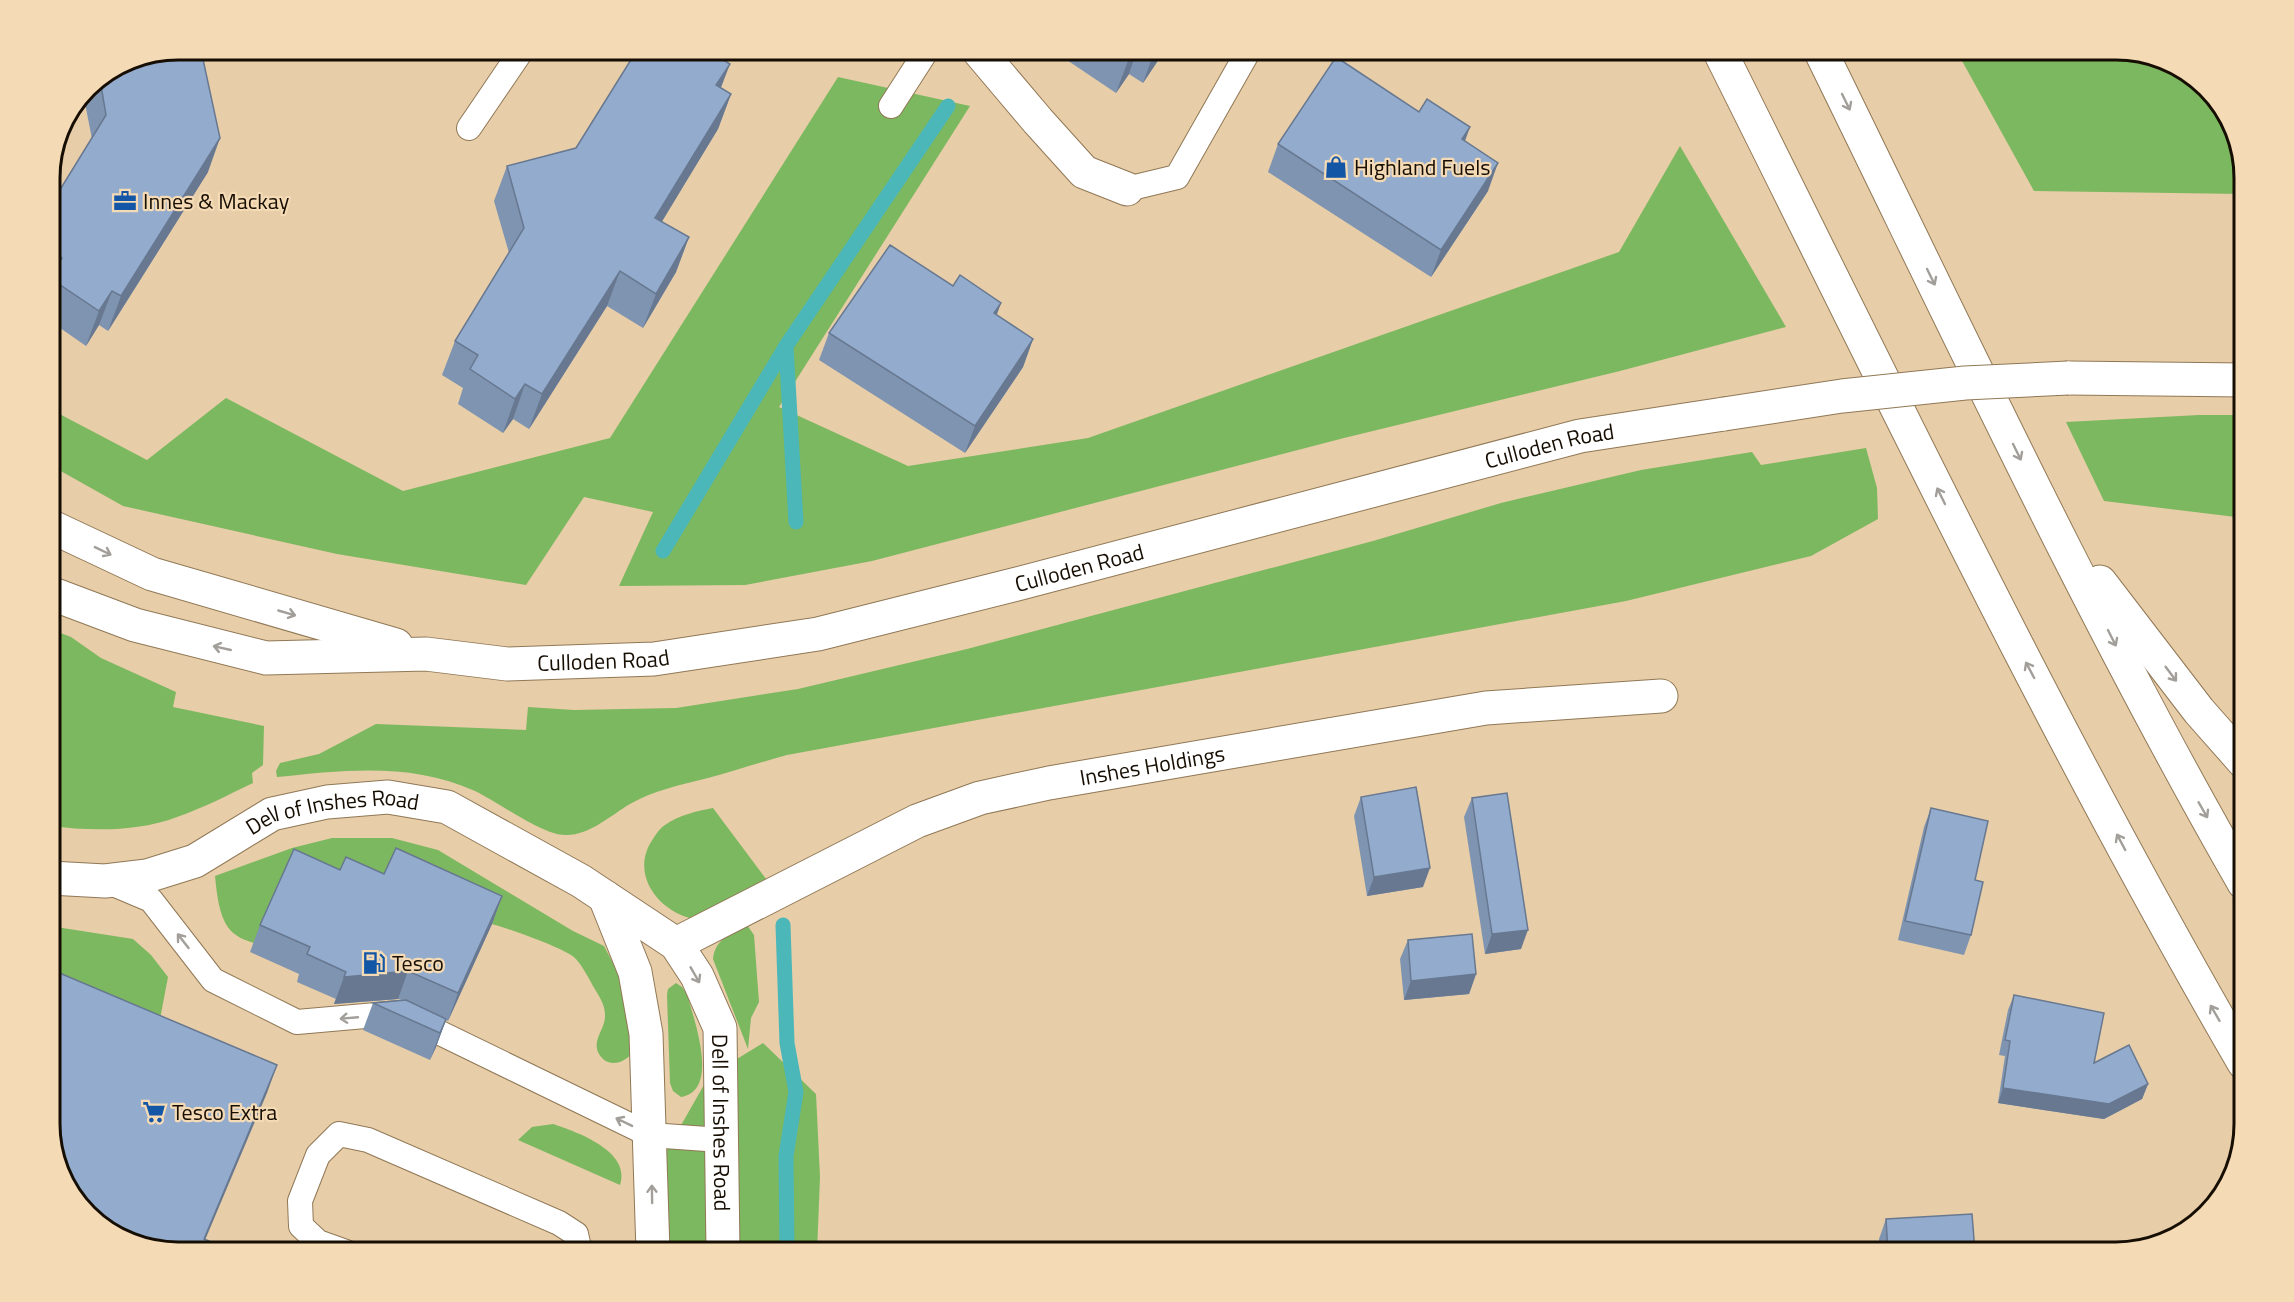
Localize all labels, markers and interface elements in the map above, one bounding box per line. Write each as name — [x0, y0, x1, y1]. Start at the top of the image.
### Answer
one-way arrow — [1840, 93, 1852, 111]
place label: Highland Fuels — [1354, 150, 1490, 184]
shop icon: Highland Fuels — [1323, 154, 1349, 180]
place label: Innes & Mackay — [143, 184, 290, 218]
office icon: Innes & Mackay — [112, 188, 138, 214]
one-way arrow — [1926, 268, 1938, 286]
street label: Culloden Road — [1481, 414, 1616, 477]
one-way arrow — [2012, 443, 2024, 461]
one-way arrow — [1935, 487, 1946, 505]
street label: Culloden Road — [1011, 534, 1147, 601]
one-way arrow — [93, 545, 111, 557]
one-way arrow — [277, 608, 296, 619]
one-way arrow — [2106, 629, 2118, 646]
street label: Culloden Road — [537, 640, 672, 680]
one-way arrow — [213, 641, 232, 653]
one-way arrow — [2024, 661, 2035, 679]
one-way arrow — [2165, 666, 2178, 682]
street label: Inshes Holdings — [1077, 736, 1227, 794]
street label: Dell of Inshes Road — [239, 780, 422, 843]
one-way arrow — [2197, 801, 2209, 818]
one-way arrow — [2115, 834, 2127, 851]
one-way arrow — [176, 933, 189, 949]
place label: Tesco — [392, 946, 444, 980]
fuel station icon: Tesco — [361, 950, 387, 976]
one-way arrow — [690, 966, 702, 983]
one-way arrow — [2209, 1004, 2220, 1022]
one-way arrow — [339, 1013, 359, 1024]
street label: Dell of Inshes Road — [703, 1034, 739, 1211]
place label: Tesco Extra — [172, 1095, 277, 1129]
supermarket icon: Tesco Extra — [141, 1099, 167, 1125]
one-way arrow — [615, 1116, 633, 1128]
one-way arrow — [646, 1185, 657, 1205]

